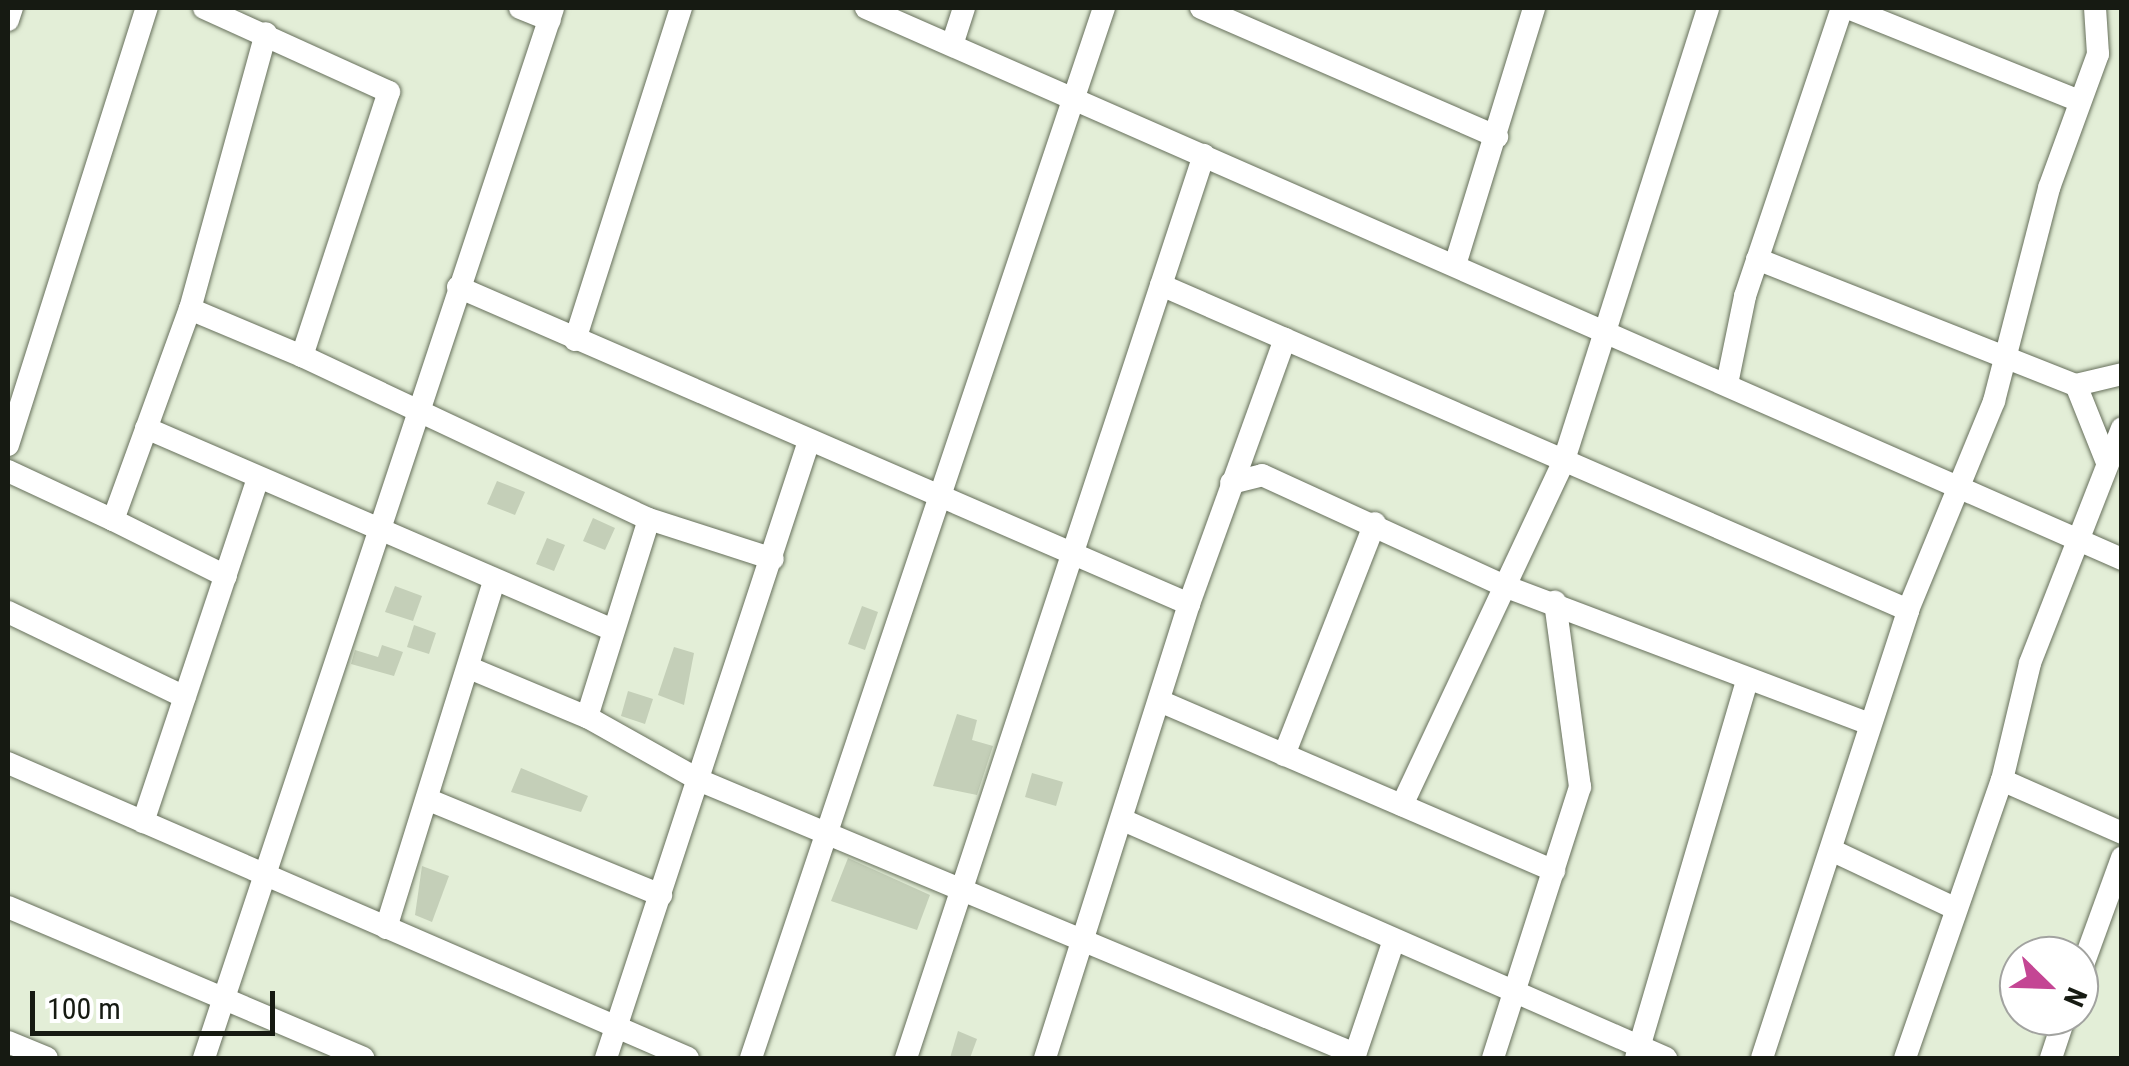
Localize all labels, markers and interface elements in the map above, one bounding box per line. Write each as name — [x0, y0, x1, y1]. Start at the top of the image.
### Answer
north arrow — [1999, 936, 2099, 1036]
scale bar — [35, 971, 280, 1033]
text: N — [2057, 983, 2094, 1011]
text: 100 m — [47, 991, 121, 1026]

